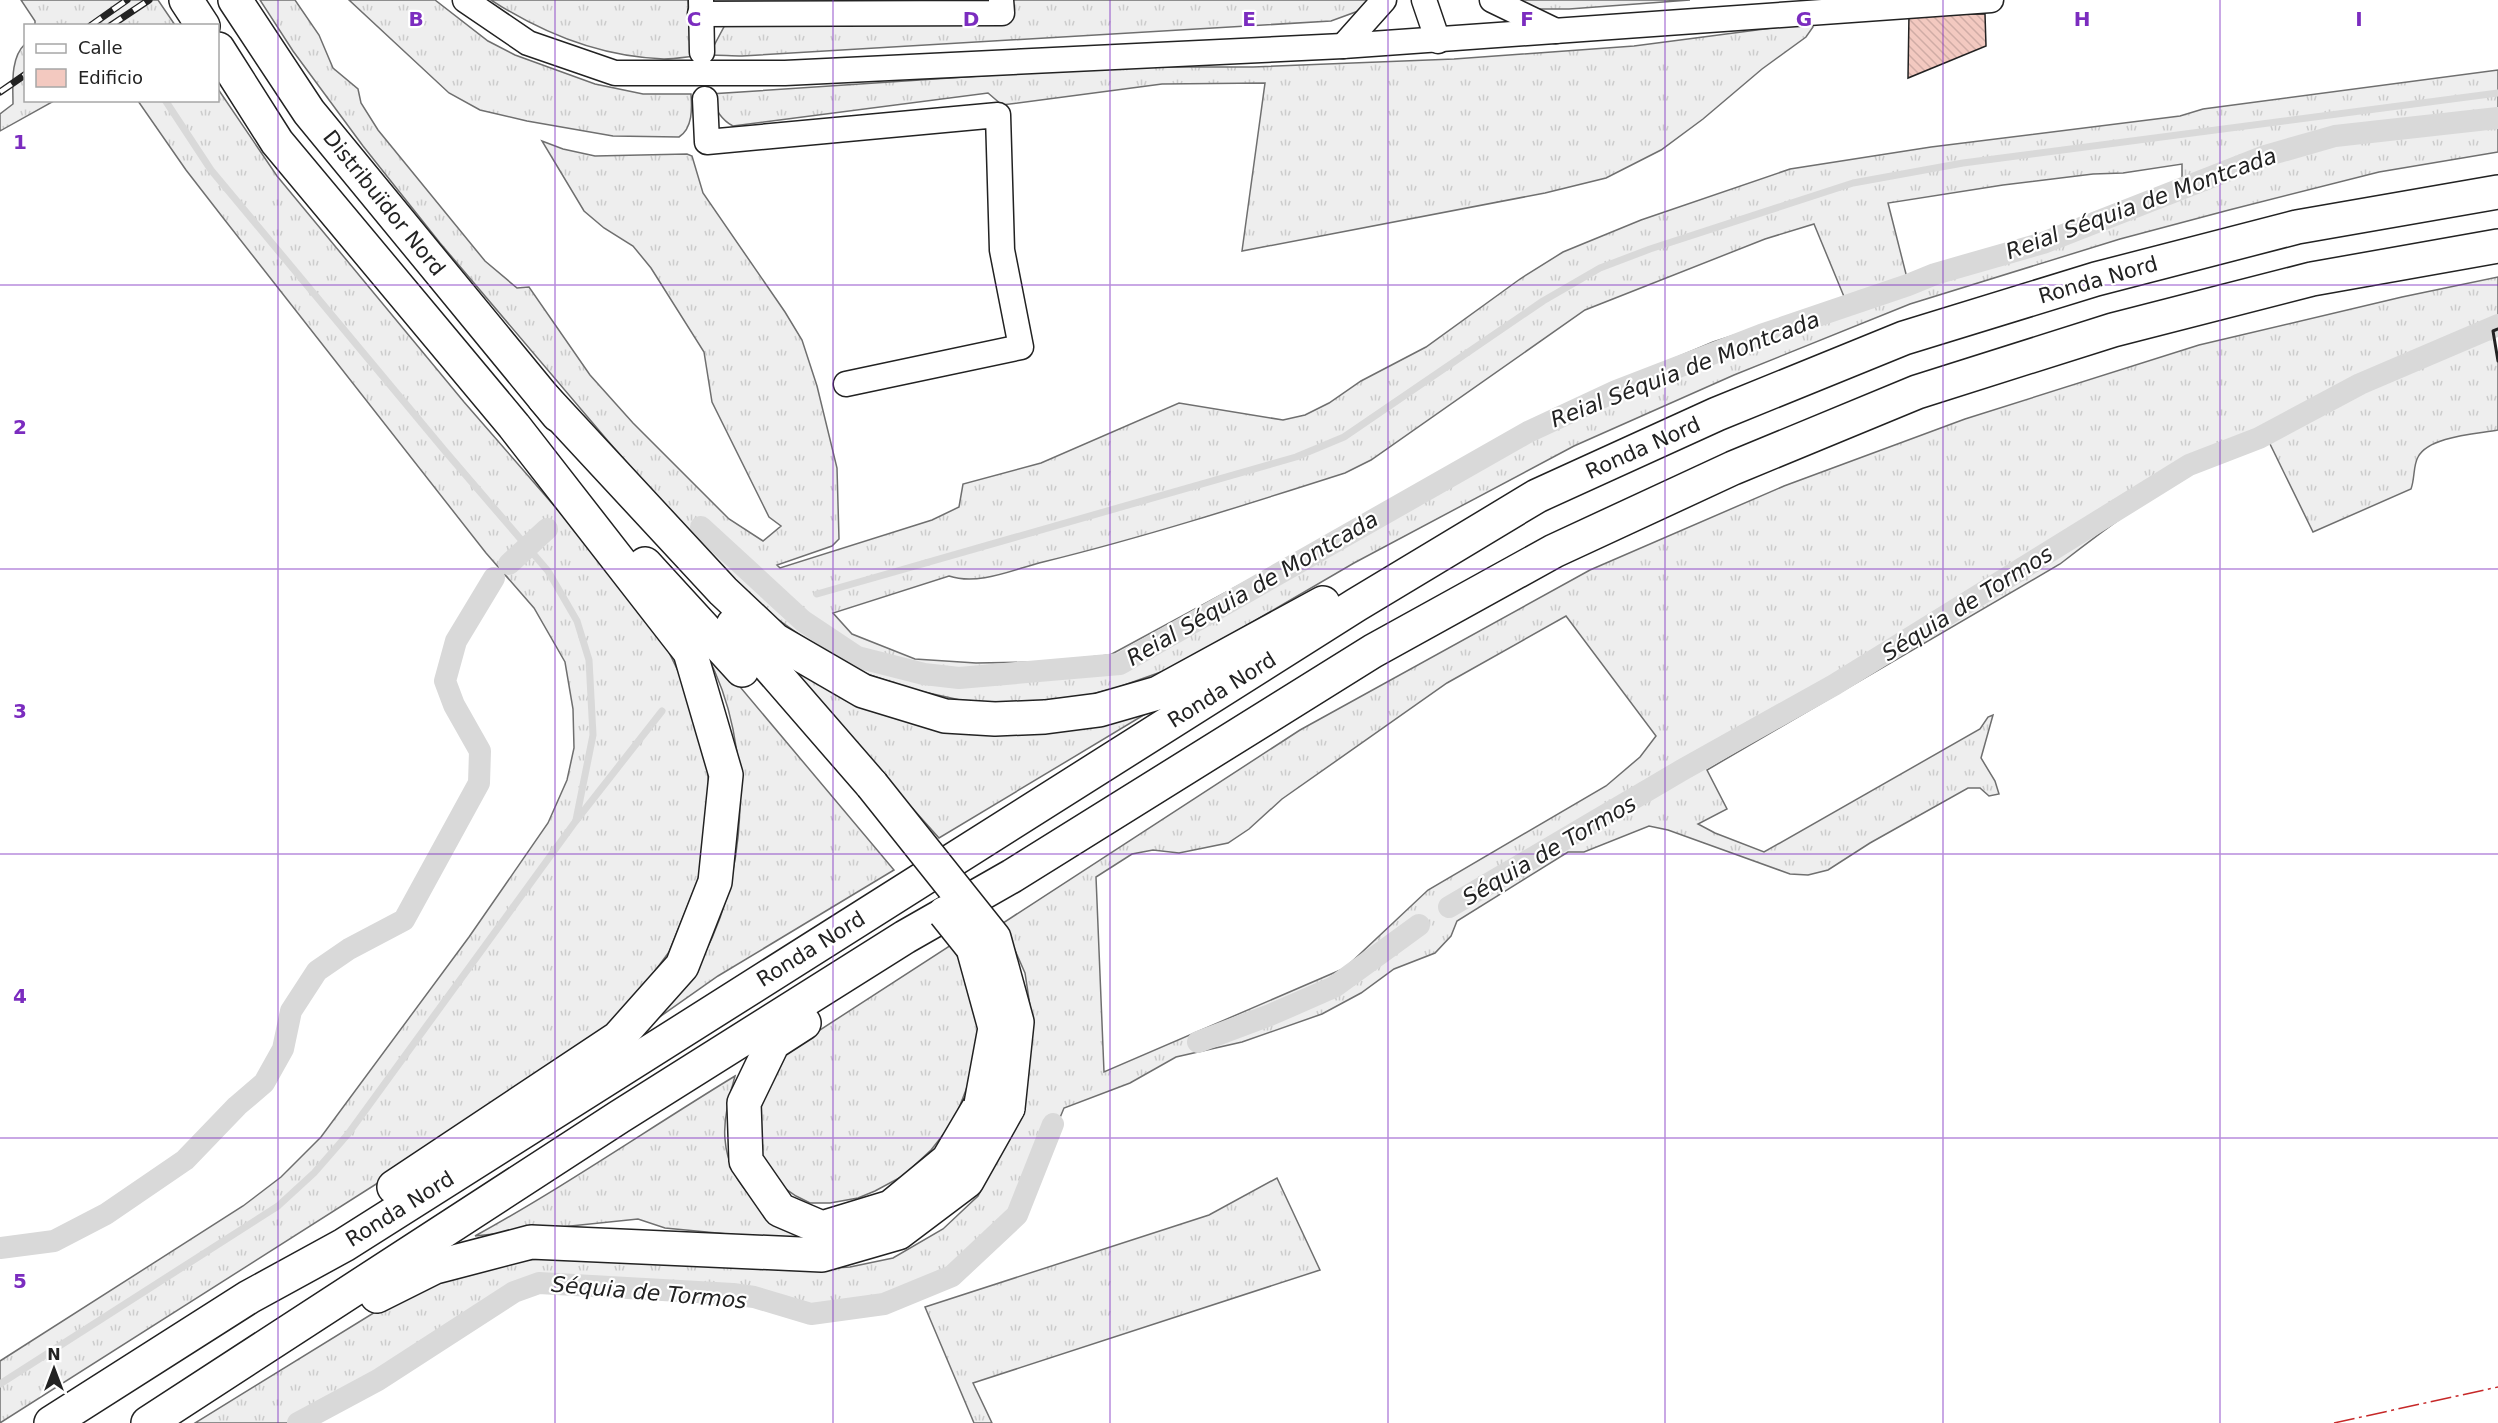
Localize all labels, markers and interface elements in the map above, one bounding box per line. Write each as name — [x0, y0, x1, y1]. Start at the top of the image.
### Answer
text: B — [408, 7, 424, 31]
text: C — [687, 7, 701, 31]
text: D — [963, 7, 979, 31]
text: E — [1242, 7, 1256, 31]
text: F — [1520, 7, 1534, 31]
text: G — [1796, 7, 1812, 31]
text: H — [2074, 7, 2090, 31]
text: I — [2355, 7, 2363, 31]
legend — [24, 24, 219, 102]
text: Calle — [78, 37, 123, 58]
text: Edificio — [78, 67, 143, 88]
street label: Distribuïdor Nord — [318, 126, 450, 280]
text: 1 — [13, 130, 27, 154]
water label: Reial Séquia de Montcada — [2002, 143, 2280, 264]
street label: Ronda Nord — [2036, 252, 2160, 308]
water label: Reial Séquia de Montcada — [1547, 307, 1823, 432]
street label: Ronda Nord — [1582, 412, 1704, 484]
text: 2 — [13, 415, 27, 439]
water label: Reial Séquia de Montcada — [1122, 506, 1382, 671]
water label: Séquia de Tormos — [1877, 541, 2057, 666]
street label: Ronda Nord — [1164, 647, 1280, 733]
text: 3 — [13, 699, 27, 723]
water label: Séquia de Tormos — [1458, 791, 1640, 910]
street label: Ronda Nord — [753, 906, 869, 992]
text: 4 — [13, 984, 27, 1008]
street label: Ronda Nord — [342, 1166, 458, 1252]
text: 5 — [13, 1269, 27, 1293]
water label: Séquia de Tormos — [550, 1272, 748, 1313]
north arrow — [24, 1339, 84, 1399]
text: N — [47, 1345, 61, 1364]

